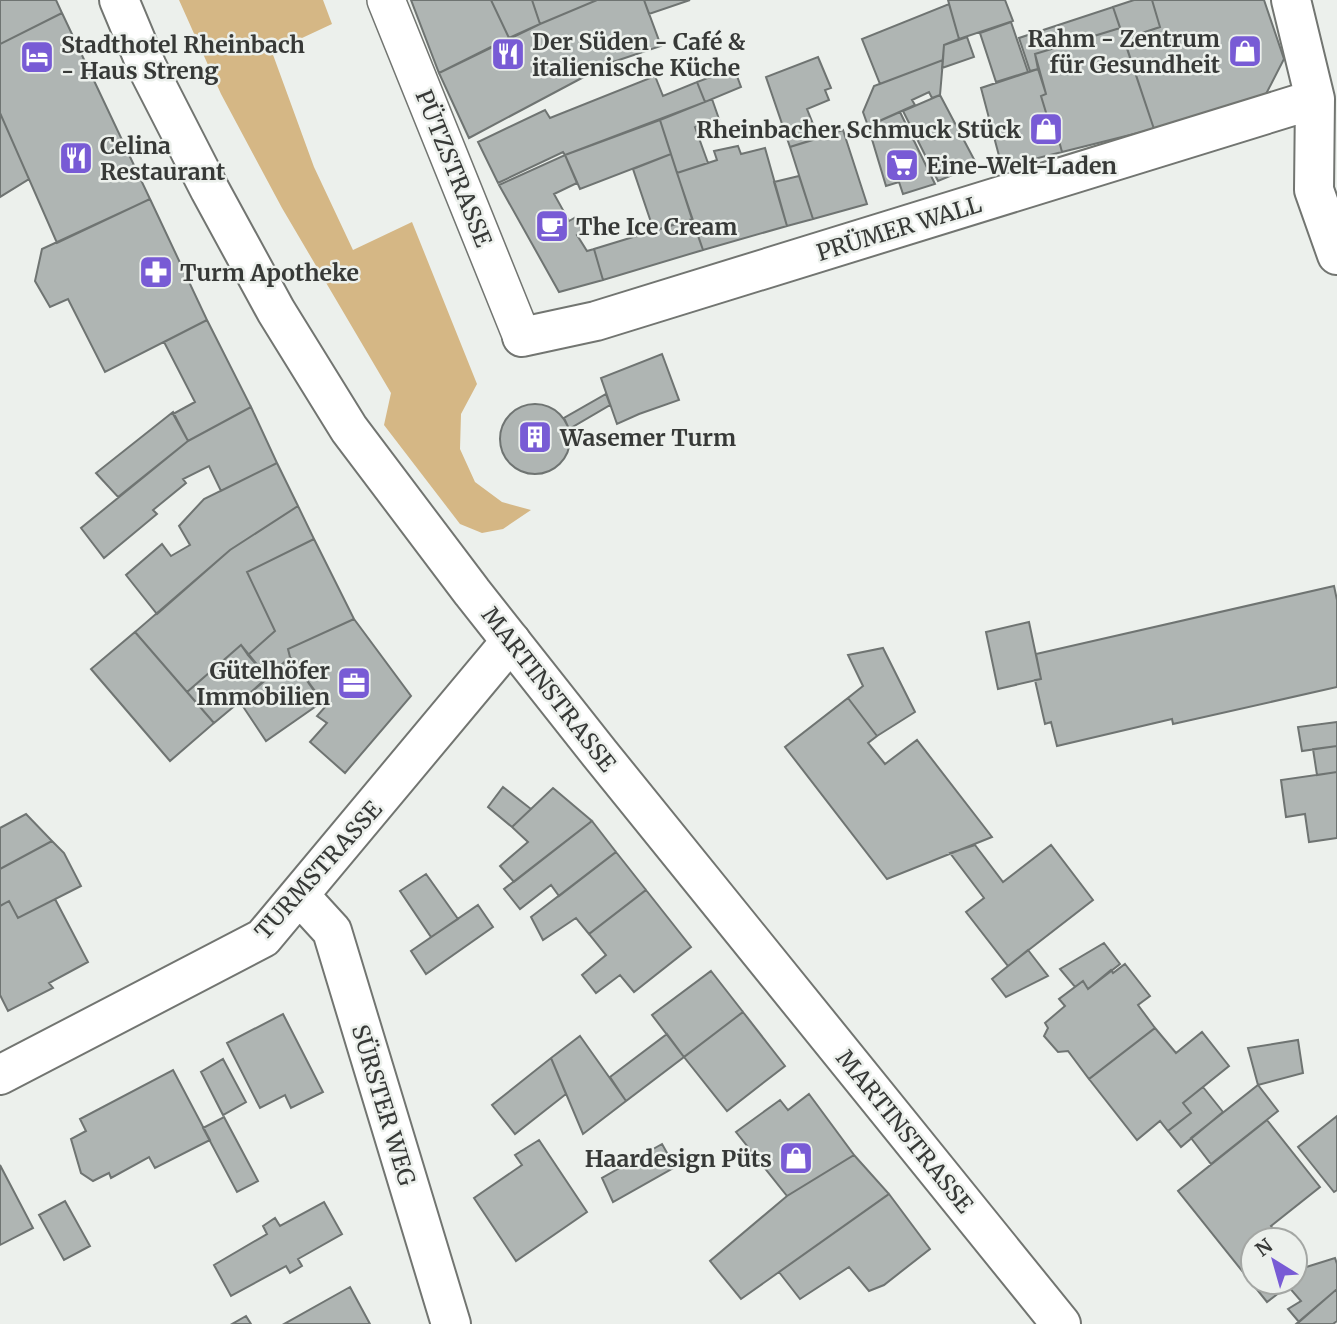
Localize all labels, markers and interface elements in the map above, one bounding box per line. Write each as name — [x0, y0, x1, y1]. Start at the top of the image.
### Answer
place label: Rahm - Zentrum für Gesundheit — [1028, 24, 1220, 79]
place label: Der Süden - Café & italienische Küche — [532, 27, 746, 82]
place label: Stadthotel Rheinbach - Haus Streng — [61, 30, 305, 85]
shop icon: Rahm - Zentrum für Gesundheit — [1226, 32, 1264, 70]
restaurant icon: Der Süden - Café & italienische Küche — [489, 35, 527, 73]
hotel icon: Stadthotel Rheinbach - Haus Streng — [18, 38, 56, 76]
street label: PÜTZSTRASSE — [409, 85, 499, 251]
shop icon: Rheinbacher Schmuck Stück — [1027, 110, 1065, 148]
place label: Rheinbacher Schmuck Stück — [696, 115, 1021, 144]
place label: Celina Restaurant — [100, 131, 225, 186]
restaurant icon: Celina Restaurant — [57, 139, 95, 177]
supermarket icon: Eine-Welt-Laden — [883, 146, 921, 184]
place label: Eine-Welt-Laden — [926, 151, 1117, 180]
street label: PRÜMER WALL — [813, 189, 985, 267]
cafe icon: The Ice Cream — [533, 207, 571, 245]
place label: The Ice Cream — [576, 212, 737, 241]
pharmacy icon: Turm Apotheke — [137, 253, 175, 291]
place label: Turm Apotheke — [180, 258, 359, 287]
building icon: Wasemer Turm — [516, 418, 554, 456]
place label: Wasemer Turm — [559, 423, 736, 452]
street label: MARTINSTRASSE — [476, 601, 623, 777]
place label: Gütelhöfer Immobilien — [196, 656, 330, 711]
office icon: Gütelhöfer Immobilien — [335, 664, 373, 702]
street label: TURMSTRASSE — [248, 795, 388, 945]
street label: SÜRSTER WEG — [346, 1021, 422, 1189]
street label: MARTINSTRASSE — [830, 1044, 980, 1219]
shop icon: Haardesign Püts — [777, 1139, 815, 1177]
place label: Haardesign Püts — [585, 1144, 772, 1173]
north arrow — [1239, 1226, 1309, 1296]
text: N — [1251, 1233, 1277, 1262]

